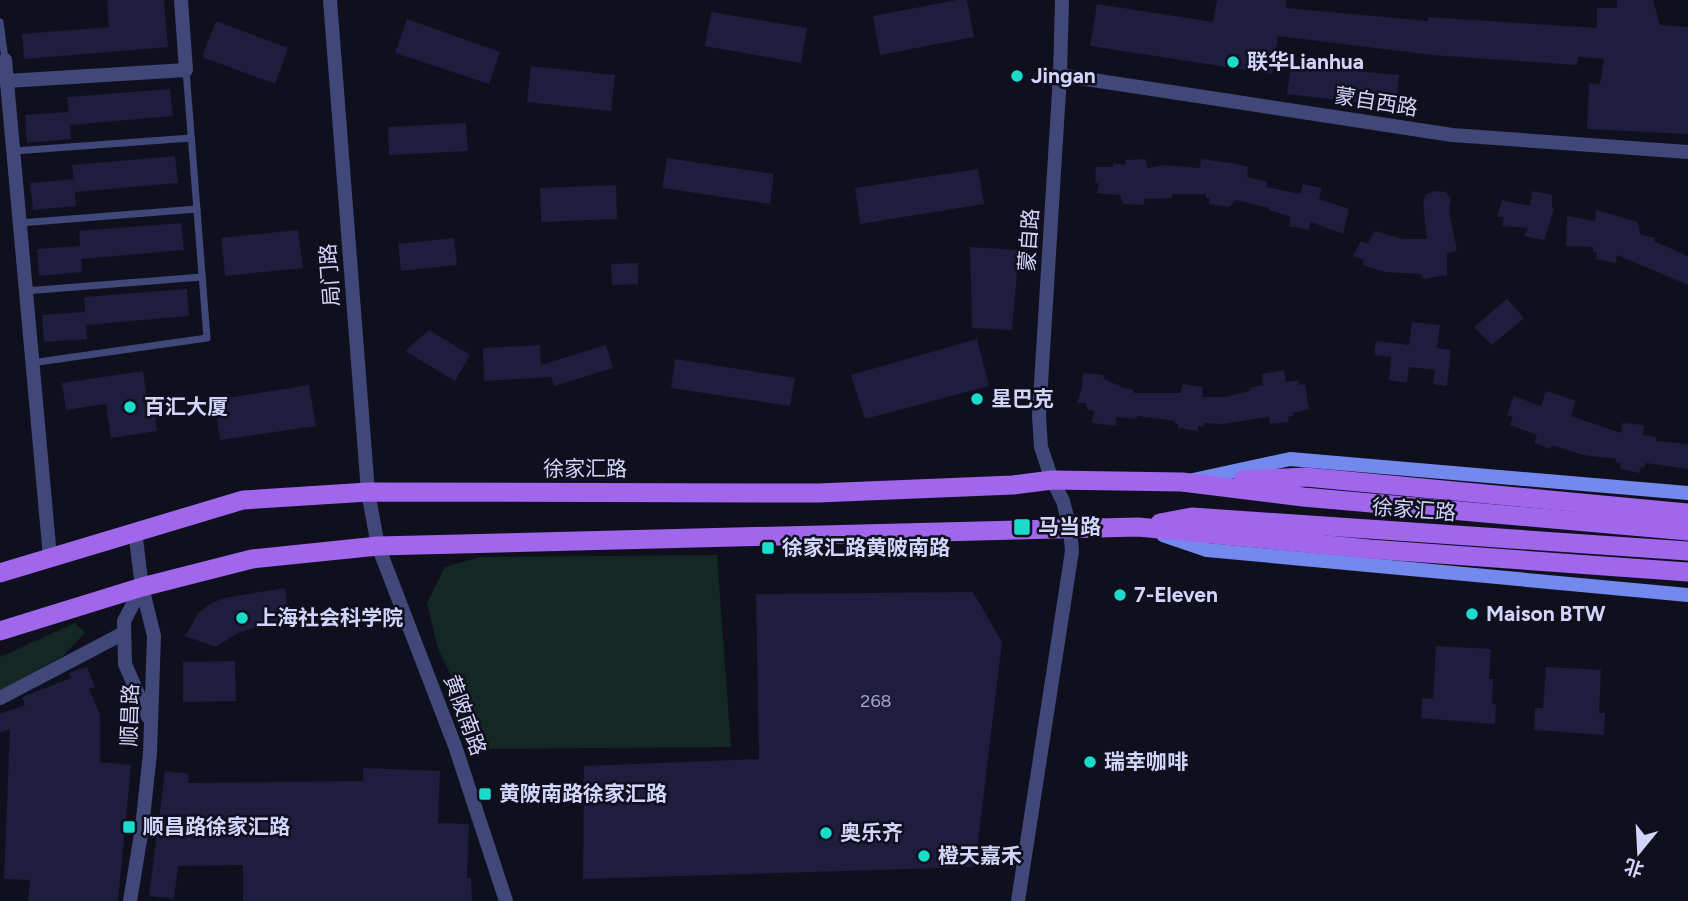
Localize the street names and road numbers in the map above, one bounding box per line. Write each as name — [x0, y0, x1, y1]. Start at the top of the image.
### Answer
street label: 蒙自西路 — [1333, 83, 1420, 120]
street label: 蒙自路 — [1014, 208, 1043, 272]
street label: 局门路 — [315, 243, 344, 307]
street label: 徐家汇路 — [543, 456, 627, 481]
street label: 徐家汇路 — [1371, 494, 1457, 525]
street label: 黄陂南路 — [439, 671, 492, 759]
street label: 顺昌路 — [116, 683, 143, 747]

